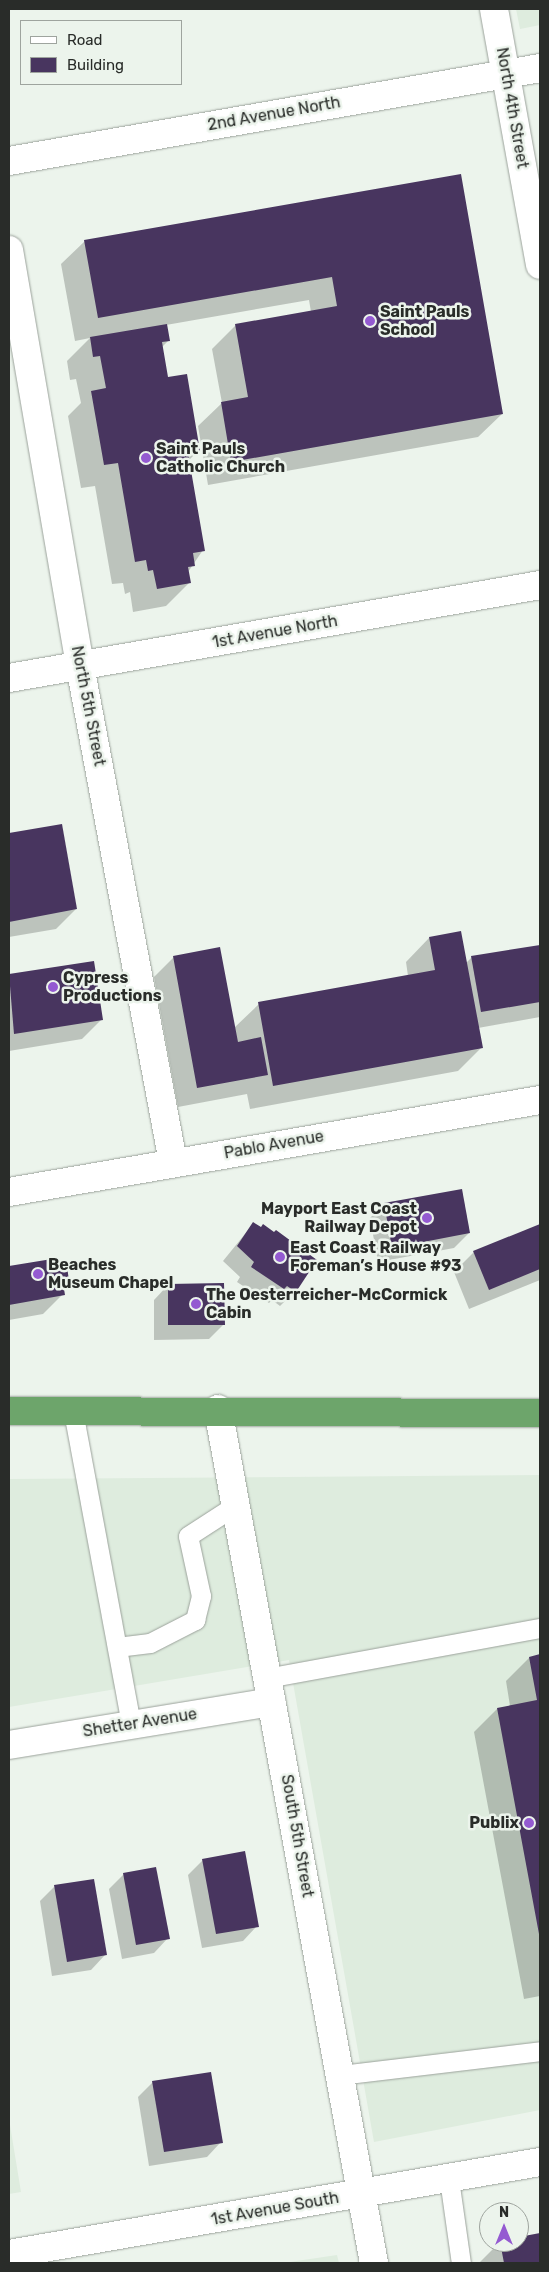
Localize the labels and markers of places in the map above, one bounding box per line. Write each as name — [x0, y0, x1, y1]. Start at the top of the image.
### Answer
place label: Saint Pauls School — [380, 302, 469, 340]
marker: Saint Pauls School — [364, 315, 376, 327]
place label: Saint Pauls Catholic Church — [156, 439, 285, 477]
marker: Saint Pauls Catholic Church — [140, 452, 152, 464]
place label: Cypress Productions — [63, 968, 162, 1006]
marker: Cypress Productions — [47, 981, 59, 993]
place label: Mayport East Coast Railway Depot — [261, 1199, 417, 1237]
marker: Mayport East Coast Railway Depot — [421, 1212, 433, 1224]
place label: East Coast Railway Foreman’s House #93 — [290, 1238, 462, 1276]
marker: East Coast Railway Foreman’s House #93 — [274, 1251, 286, 1263]
place label: Beaches Museum Chapel — [48, 1255, 173, 1293]
marker: Beaches Museum Chapel — [32, 1268, 44, 1280]
place label: The Oesterreicher-McCormick Cabin — [206, 1285, 447, 1323]
marker: The Oesterreicher-McCormick Cabin — [190, 1298, 202, 1310]
place label: Publix — [469, 1813, 519, 1833]
marker: Publix — [523, 1817, 535, 1829]

